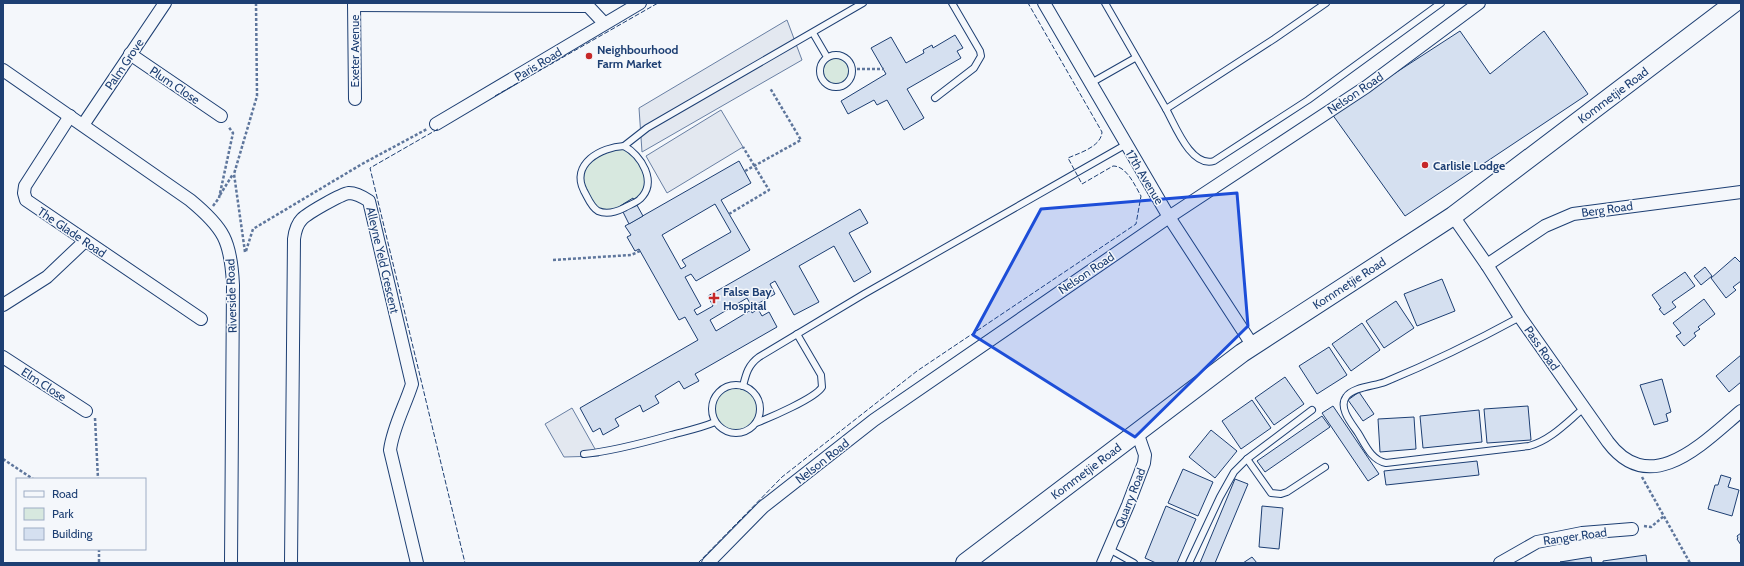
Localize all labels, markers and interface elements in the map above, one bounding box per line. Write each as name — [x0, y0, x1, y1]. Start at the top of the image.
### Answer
street label: Exeter Avenue — [347, 15, 362, 87]
street label: Palm Grove — [101, 36, 147, 92]
place label: Neighbourhood Farm Market — [597, 42, 679, 71]
street label: Paris Road — [512, 44, 564, 84]
marker: Neighbourhood Farm Market — [584, 51, 594, 61]
street label: Plum Close — [147, 63, 203, 107]
street label: Kommetjie Road — [1575, 64, 1651, 126]
street label: Nelson Road — [1324, 69, 1386, 117]
street label: 17th Avenue — [1123, 147, 1167, 207]
place label: Carlisle Lodge — [1433, 158, 1505, 173]
marker: Carlisle Lodge — [1420, 160, 1430, 170]
street label: Berg Road — [1580, 198, 1634, 220]
street label: The Glade Road — [35, 203, 109, 261]
street label: Alleyne Yeld Crescent — [363, 205, 403, 315]
street label: Nelson Road — [1055, 249, 1117, 297]
street label: Kommetjie Road — [1310, 254, 1388, 312]
street label: Riverside Road — [222, 259, 240, 333]
place label: False Bay Hospital — [723, 284, 772, 313]
marker: False Bay Hospital — [708, 292, 720, 304]
street label: Pass Road — [1521, 323, 1563, 373]
street label: Elm Close — [19, 364, 69, 404]
street label: Nelson Road — [792, 435, 852, 487]
street label: Kommetjie Road — [1048, 440, 1124, 502]
street label: Quarry Road — [1112, 466, 1148, 530]
legend — [16, 478, 146, 550]
text: Road — [52, 486, 78, 501]
text: Park — [52, 506, 74, 521]
street label: Ranger Road — [1542, 524, 1608, 548]
text: Building — [52, 526, 94, 541]

